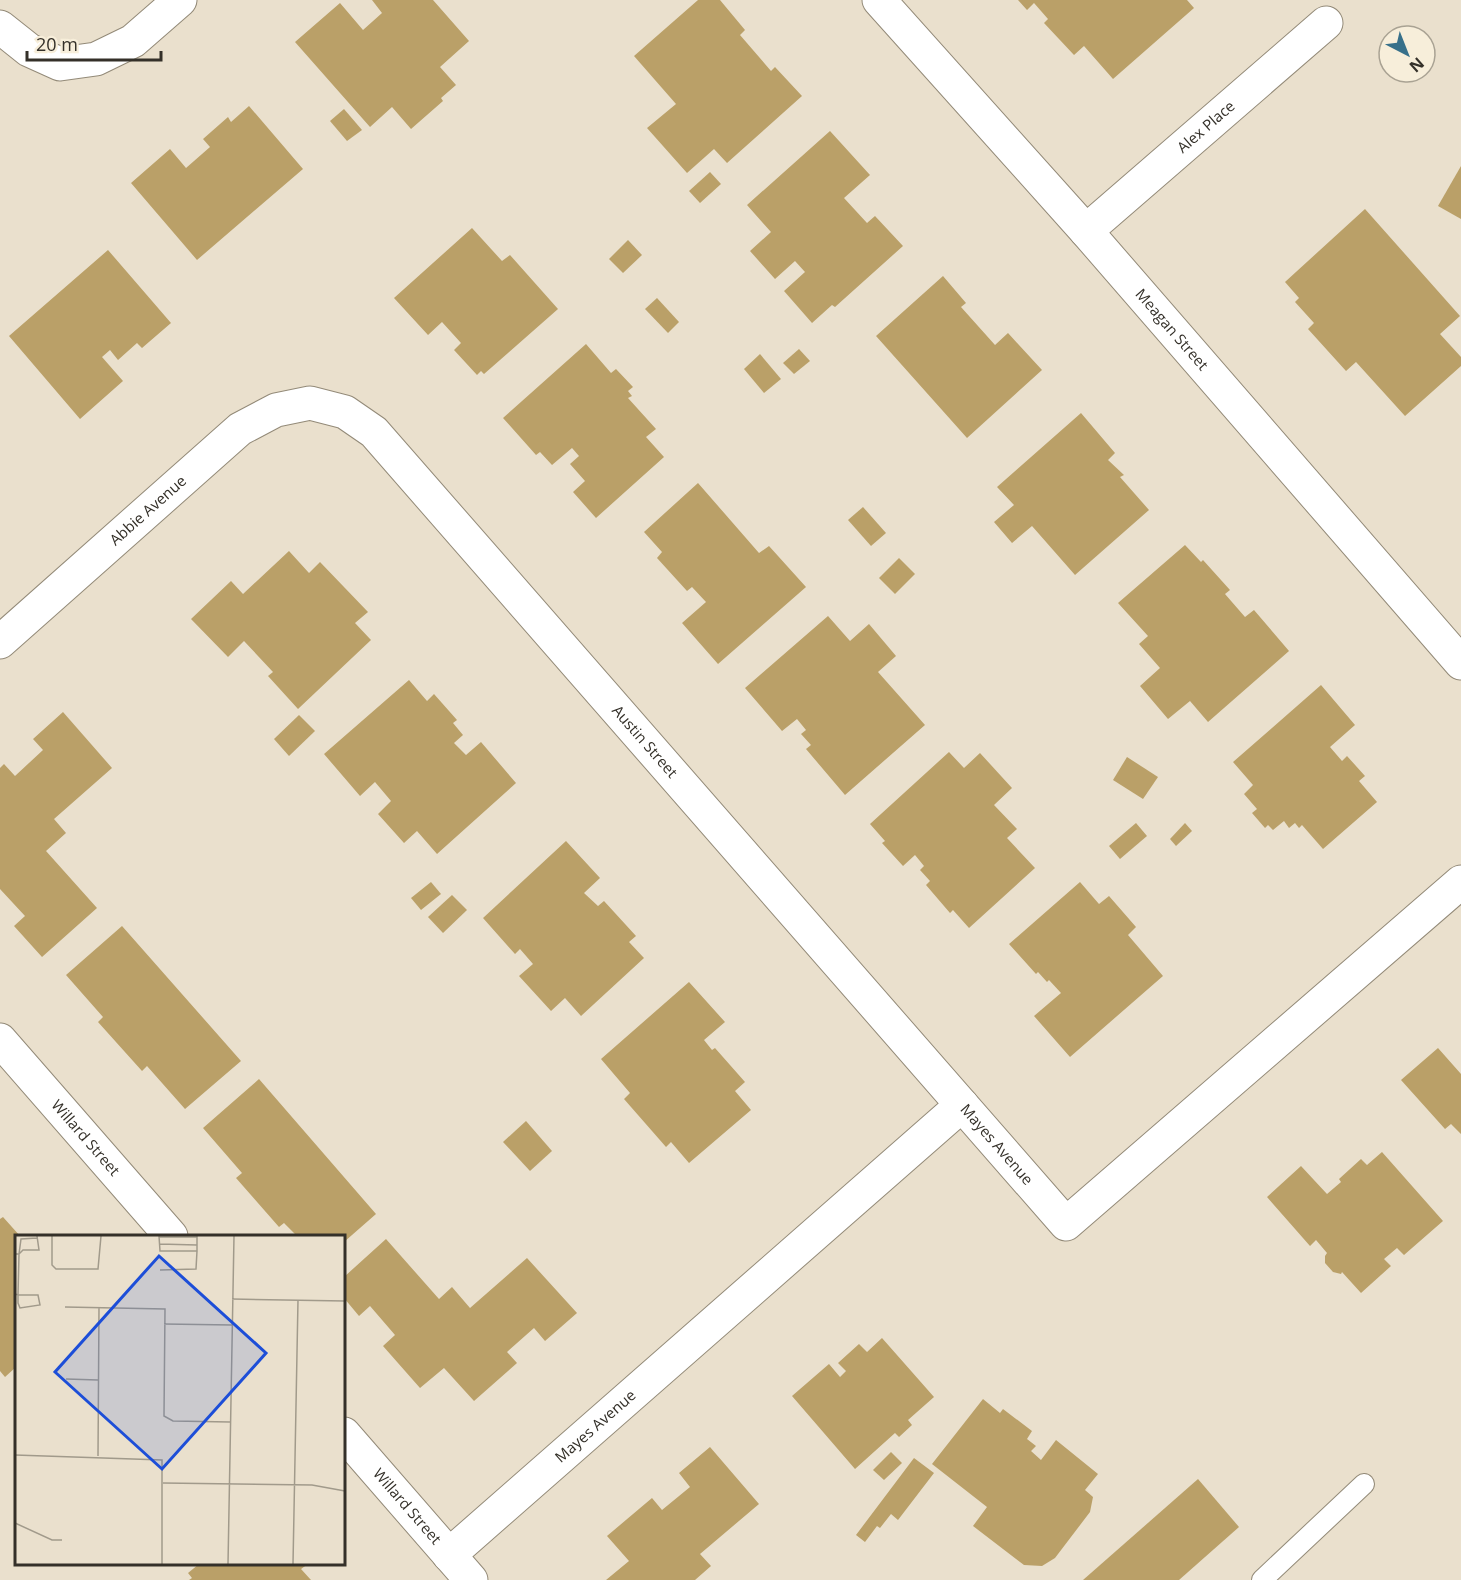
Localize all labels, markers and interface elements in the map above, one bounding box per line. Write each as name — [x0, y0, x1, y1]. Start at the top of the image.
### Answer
scale bar — [27, 24, 160, 62]
north arrow — [1377, 24, 1437, 84]
text: 20 m — [36, 32, 78, 56]
text: N — [1405, 53, 1429, 78]
street label: Alex Place — [1172, 96, 1239, 157]
street label: Meagan Street — [1132, 284, 1213, 374]
street label: Abbie Avenue — [105, 470, 190, 549]
street label: Austin Street — [608, 701, 683, 782]
street label: Willard Street — [48, 1095, 125, 1180]
street label: Mayes Avenue — [957, 1099, 1038, 1189]
inset map — [15, 1235, 345, 1565]
street label: Mayes Avenue — [550, 1385, 640, 1467]
street label: Willard Street — [369, 1463, 446, 1548]

